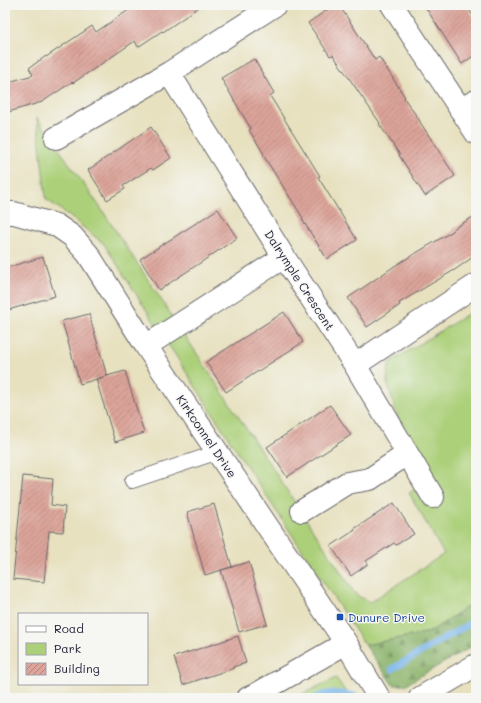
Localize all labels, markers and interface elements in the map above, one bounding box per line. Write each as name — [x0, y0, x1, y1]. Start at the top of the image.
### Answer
street label: Dalrymple Crescent — [262, 227, 338, 333]
street label: Kirkconnel Drive — [173, 391, 241, 481]
place label: Dunure Drive — [348, 609, 425, 625]
marker: Dunure Drive — [335, 612, 345, 622]
legend — [18, 613, 148, 685]
text: Road — [54, 620, 84, 636]
text: Park — [54, 640, 81, 656]
text: Building — [54, 660, 100, 676]

